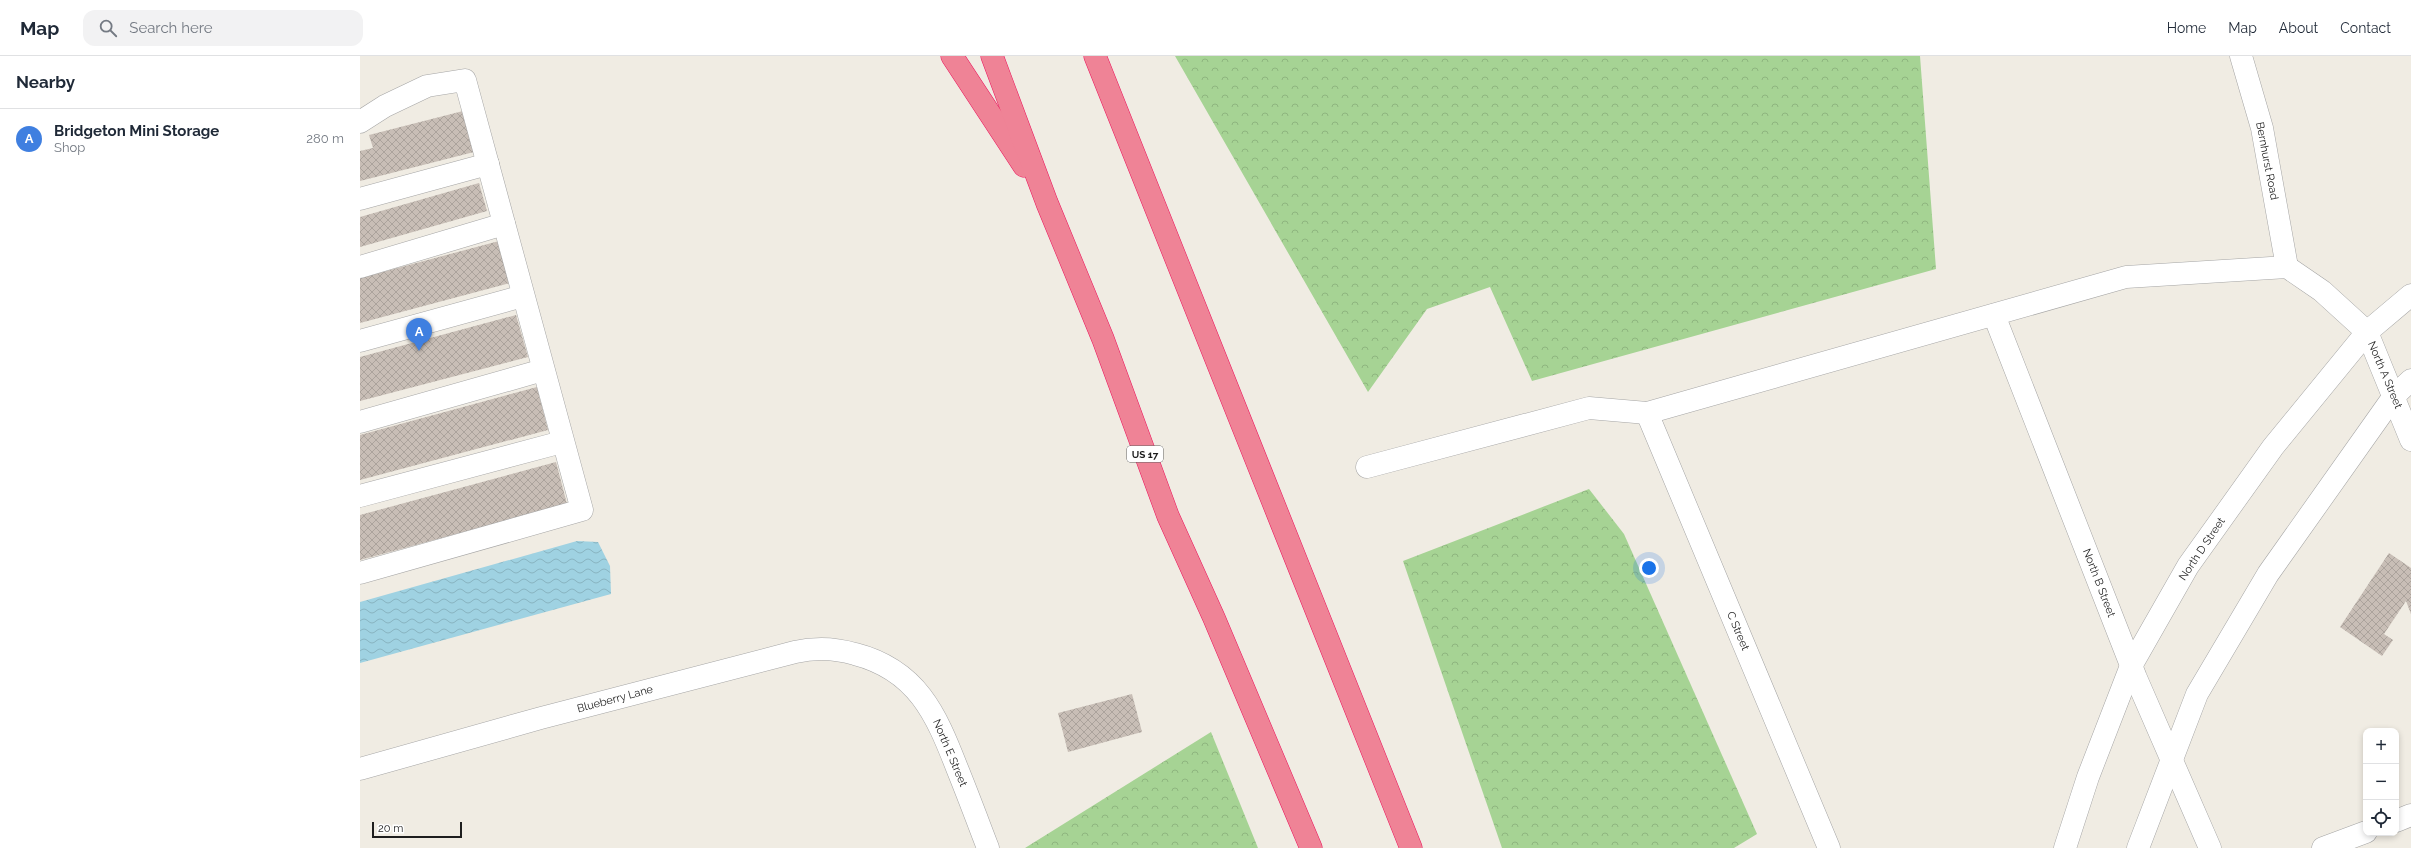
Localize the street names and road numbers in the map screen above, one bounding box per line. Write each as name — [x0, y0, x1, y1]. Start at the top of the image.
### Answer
street label: Bernhurst Road — [2253, 121, 2281, 201]
street label: North A Street — [2365, 339, 2405, 411]
road number: US 17 — [1127, 446, 1163, 462]
street label: North D Street — [2176, 515, 2228, 583]
street label: North B Street — [2080, 547, 2118, 619]
street label: C Street — [1724, 610, 1752, 653]
street label: Blueberry Lane — [576, 682, 655, 715]
street label: North E Street — [930, 717, 970, 789]

